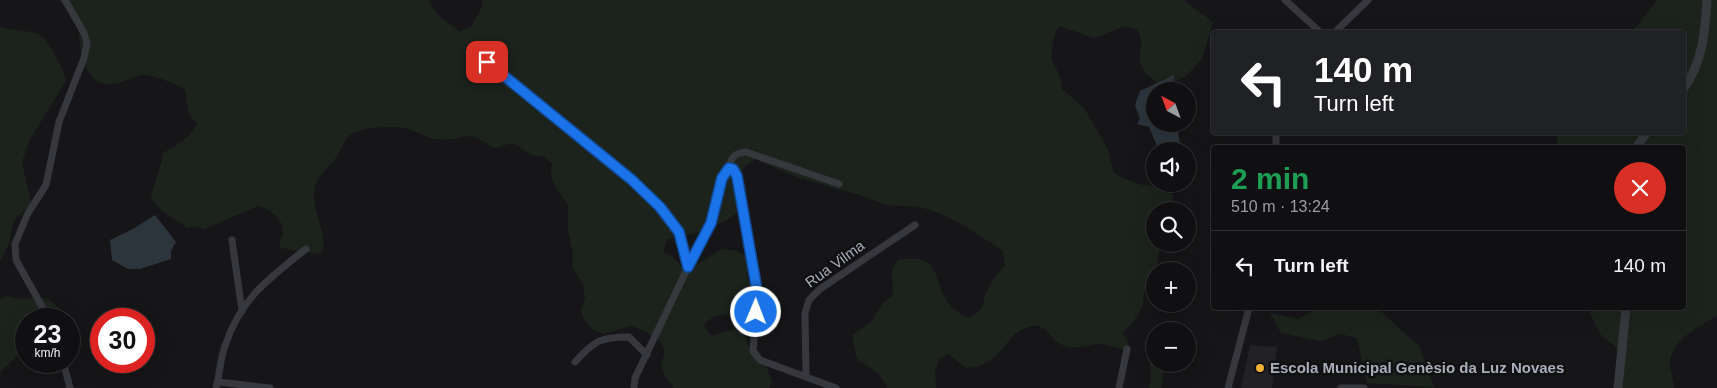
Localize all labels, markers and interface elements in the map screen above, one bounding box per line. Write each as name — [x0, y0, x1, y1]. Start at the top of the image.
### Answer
pin — [466, 41, 508, 83]
icon: arrive — [473, 48, 501, 76]
icon: left — [1231, 50, 1296, 115]
text: 140 m — [1314, 50, 1413, 89]
north arrow — [1146, 82, 1196, 132]
map controls — [1146, 82, 1196, 372]
text: Turn left — [1314, 91, 1394, 116]
button: sound — [1146, 142, 1196, 192]
text: 2 min — [1231, 162, 1309, 195]
button: close — [1614, 162, 1666, 214]
text: 510 m · 13:24 — [1231, 198, 1330, 215]
button: search — [1146, 202, 1196, 252]
street label: Rua Vilma — [802, 236, 868, 291]
icon: left — [1231, 252, 1259, 280]
text: Turn left — [1274, 255, 1349, 276]
text: 140 m — [1613, 255, 1666, 276]
button: + — [1146, 262, 1196, 312]
position arrow — [729, 285, 781, 337]
speed limit sign: 30 — [90, 308, 155, 373]
text: 23 — [34, 320, 61, 348]
button: − — [1146, 322, 1196, 372]
text: km/h — [34, 346, 61, 360]
place label: Escola Municipal Genèsio da Luz Novaes — [1270, 359, 1564, 376]
marker: Escola Municipal Genèsio da Luz Novaes — [1254, 362, 1266, 374]

